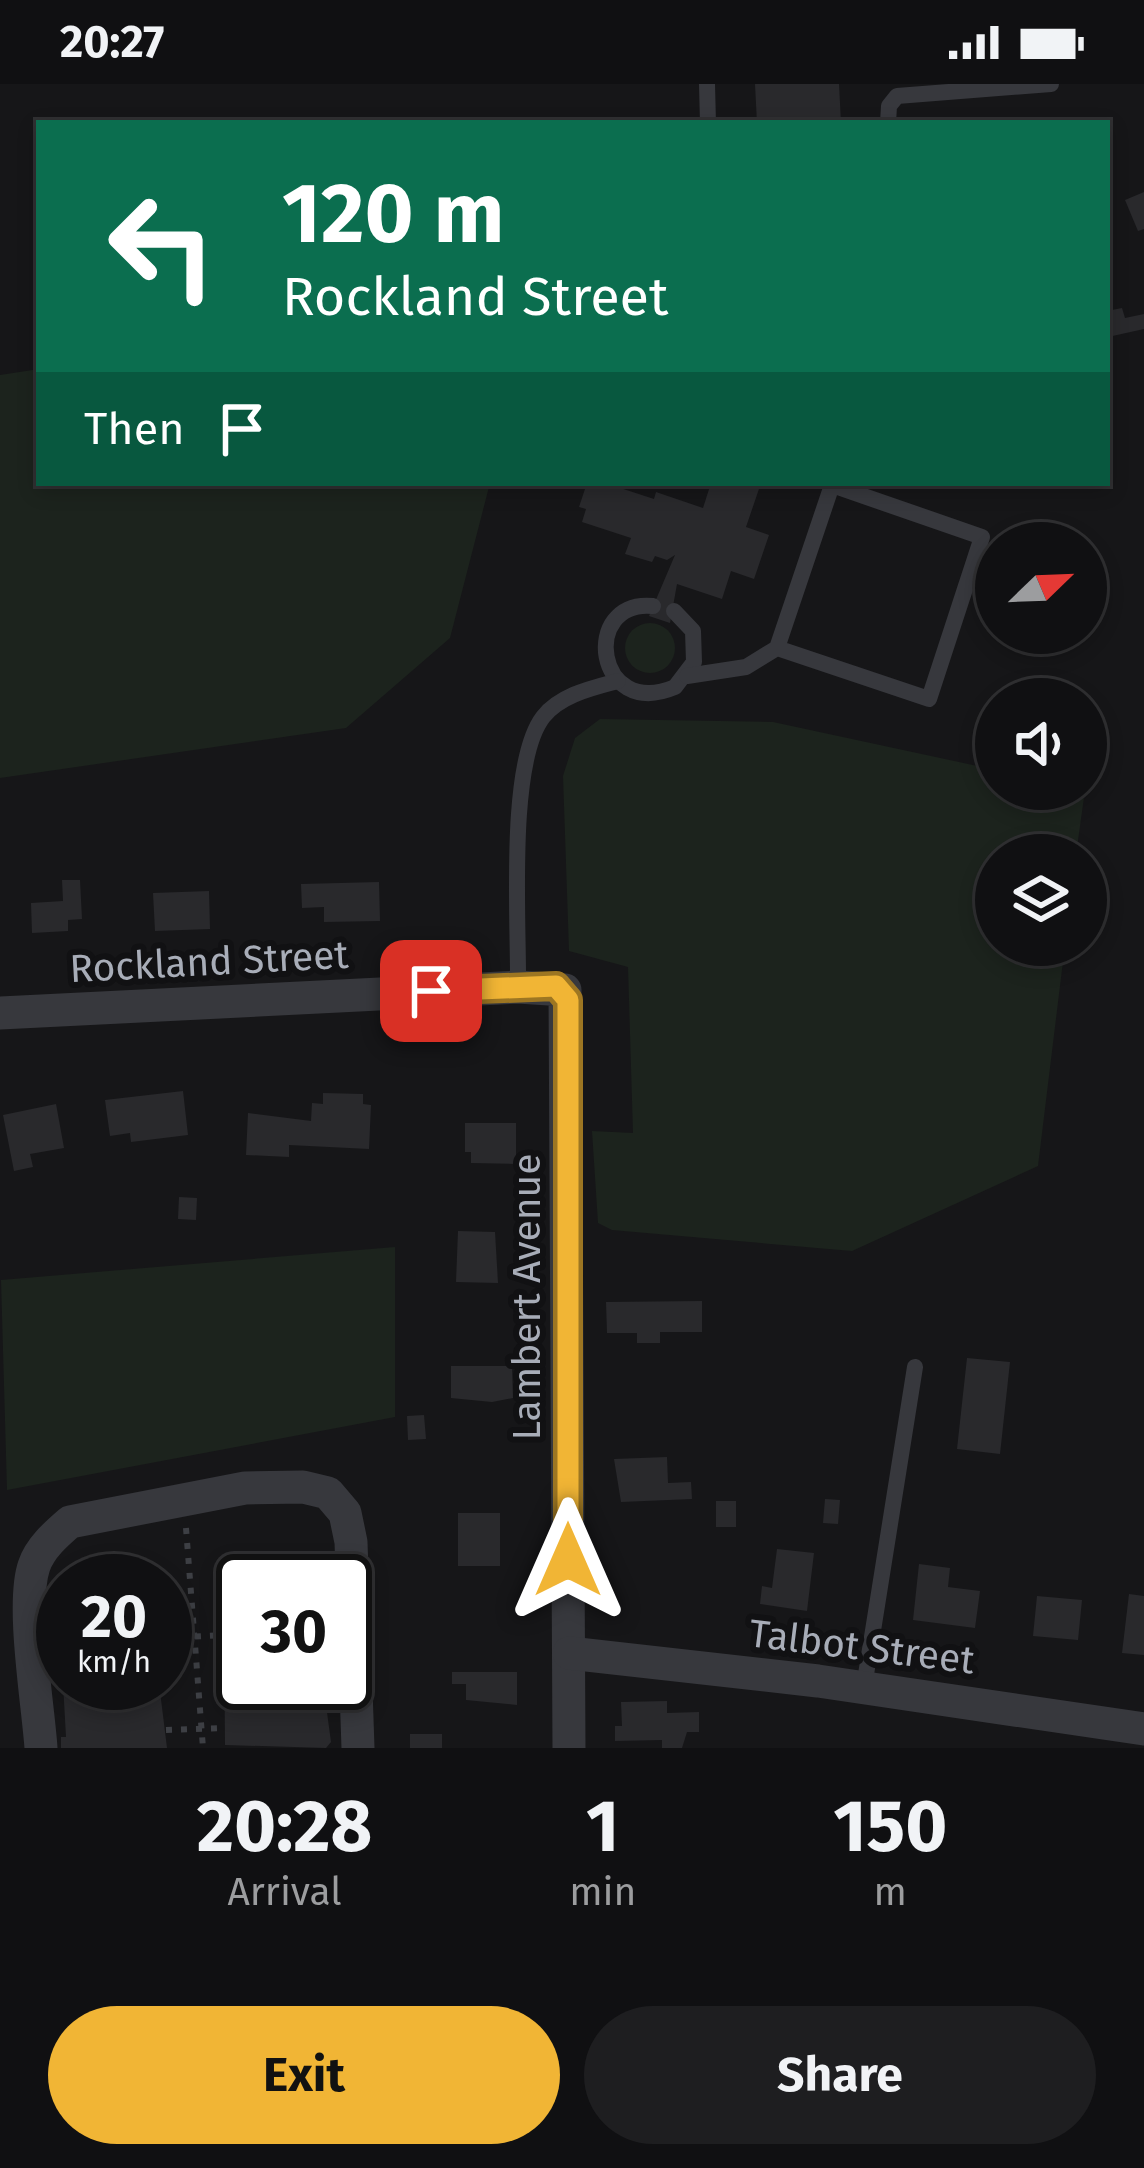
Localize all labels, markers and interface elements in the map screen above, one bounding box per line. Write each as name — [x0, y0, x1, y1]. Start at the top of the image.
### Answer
text: 20:27 — [60, 15, 164, 69]
text: 120 m — [282, 163, 504, 264]
icon: left — [84, 168, 240, 324]
text: Rockland Street — [282, 265, 669, 329]
icon: arrive — [209, 396, 275, 462]
text: Then — [84, 402, 185, 456]
north arrow — [975, 522, 1107, 654]
map controls — [975, 522, 1107, 966]
button: sound — [975, 678, 1107, 810]
button: layers — [975, 834, 1107, 966]
street label: Rockland Street — [68, 932, 351, 992]
pin — [380, 940, 482, 1042]
icon: arrive — [398, 958, 464, 1024]
street label: Lambert Avenue — [504, 1153, 550, 1441]
position arrow — [505, 1497, 631, 1623]
speed limit sign: 30 — [216, 1554, 372, 1710]
text: 20 — [81, 1581, 147, 1653]
street label: Talbot Street — [747, 1610, 978, 1684]
text: km/h — [77, 1644, 151, 1680]
text: 20:28 — [197, 1784, 372, 1870]
text: 1 — [586, 1784, 619, 1870]
text: 150 — [833, 1784, 947, 1870]
text: Arrival — [227, 1869, 342, 1915]
text: min — [569, 1869, 636, 1915]
text: m — [873, 1869, 907, 1915]
button: Exit — [48, 2006, 560, 2144]
button: Share — [584, 2006, 1096, 2144]

